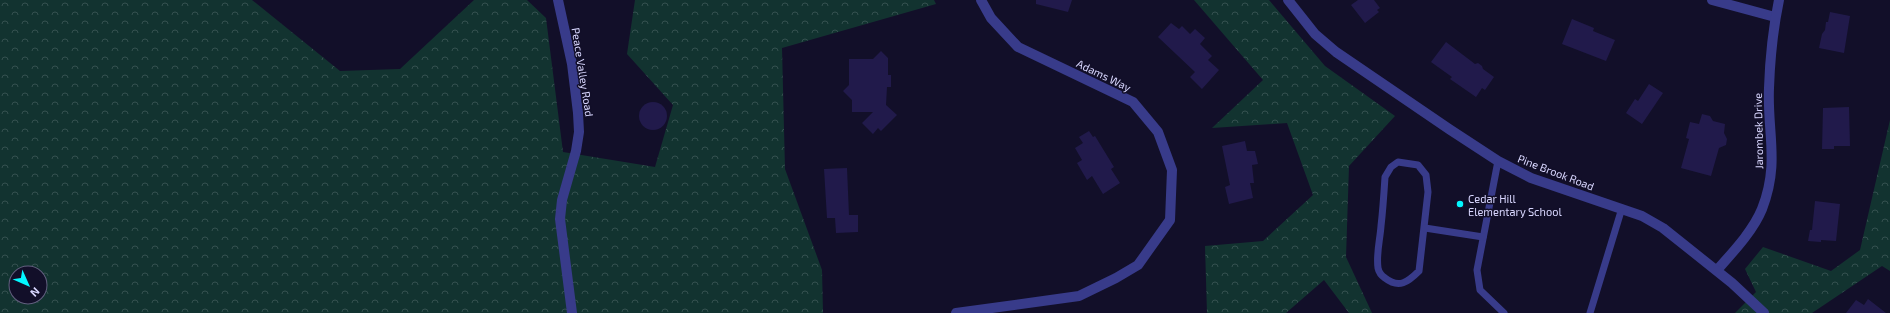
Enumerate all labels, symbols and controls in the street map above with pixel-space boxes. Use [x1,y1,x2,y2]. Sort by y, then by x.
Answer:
street label: Peace Valley Road [570,27,596,117]
street label: Adams Way [1075,56,1133,94]
street label: Jarombek Drive [1751,93,1765,169]
street label: Pine Brook Road [1516,151,1596,193]
place label: Cedar Hill Elementary School [1468,192,1562,218]
marker: Cedar Hill Elementary School [1455,199,1465,209]
north arrow [8,265,48,305]
text: N [28,285,43,300]

